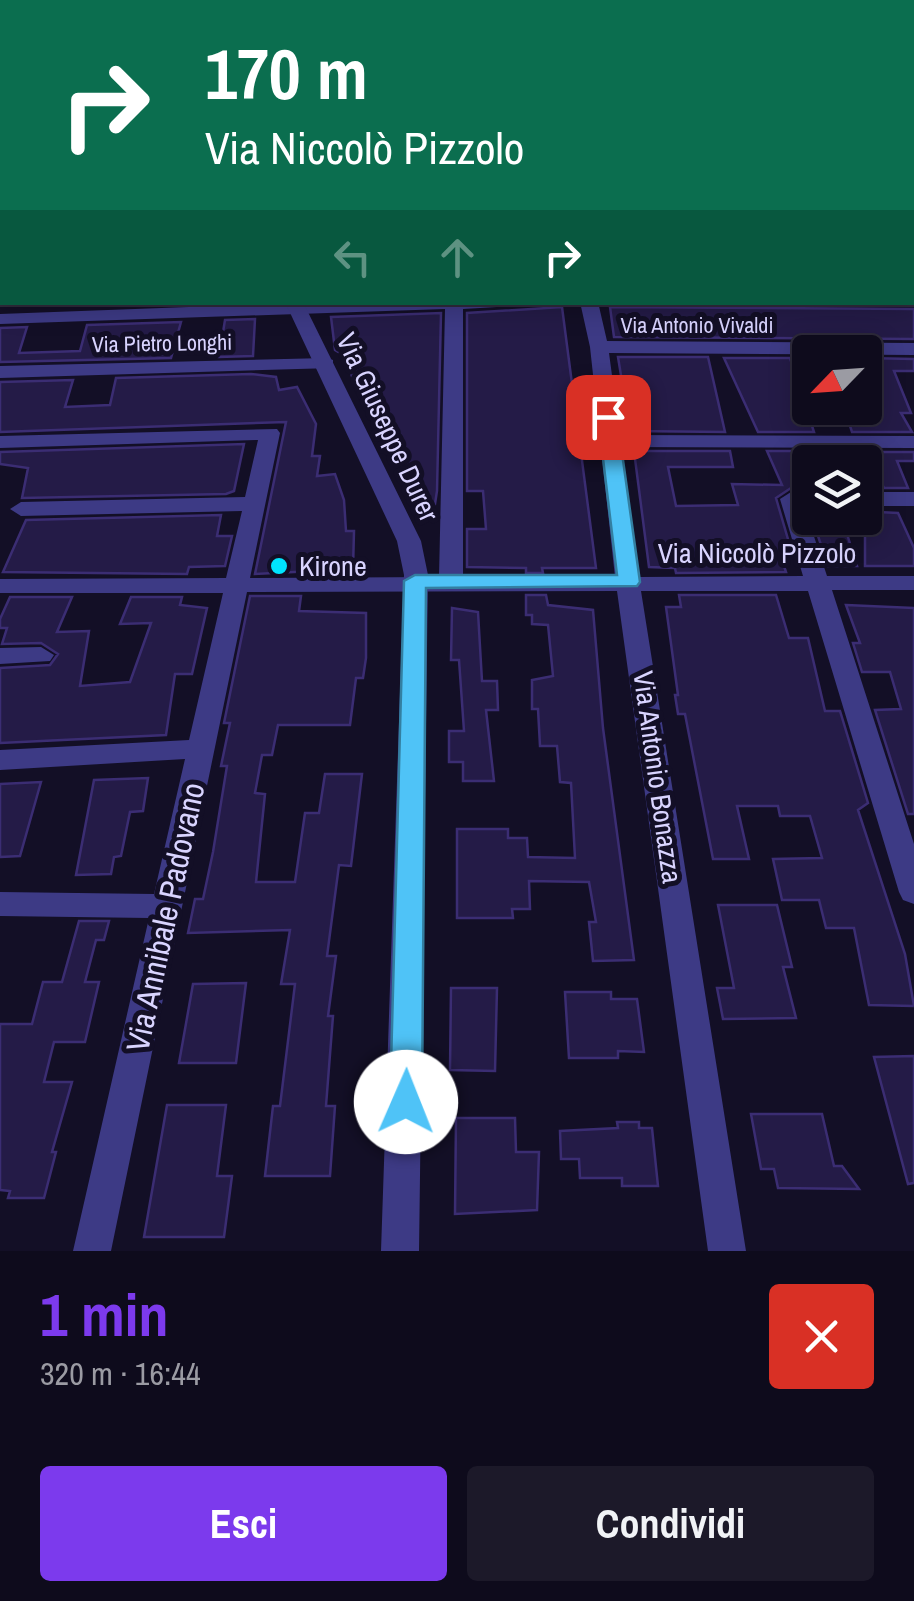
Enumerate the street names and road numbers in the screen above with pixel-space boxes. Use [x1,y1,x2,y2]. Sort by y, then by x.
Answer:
street label: Via Antonio Vivaldi [621,310,773,340]
street label: Via Pietro Longhi [92,327,232,359]
street label: Via Giuseppe Durer [328,327,448,528]
street label: Via Niccolò Pizzolo [658,534,856,572]
street label: Via Antonio Bonazza [624,668,692,886]
street label: Via Annibale Padovano [116,779,214,1055]

